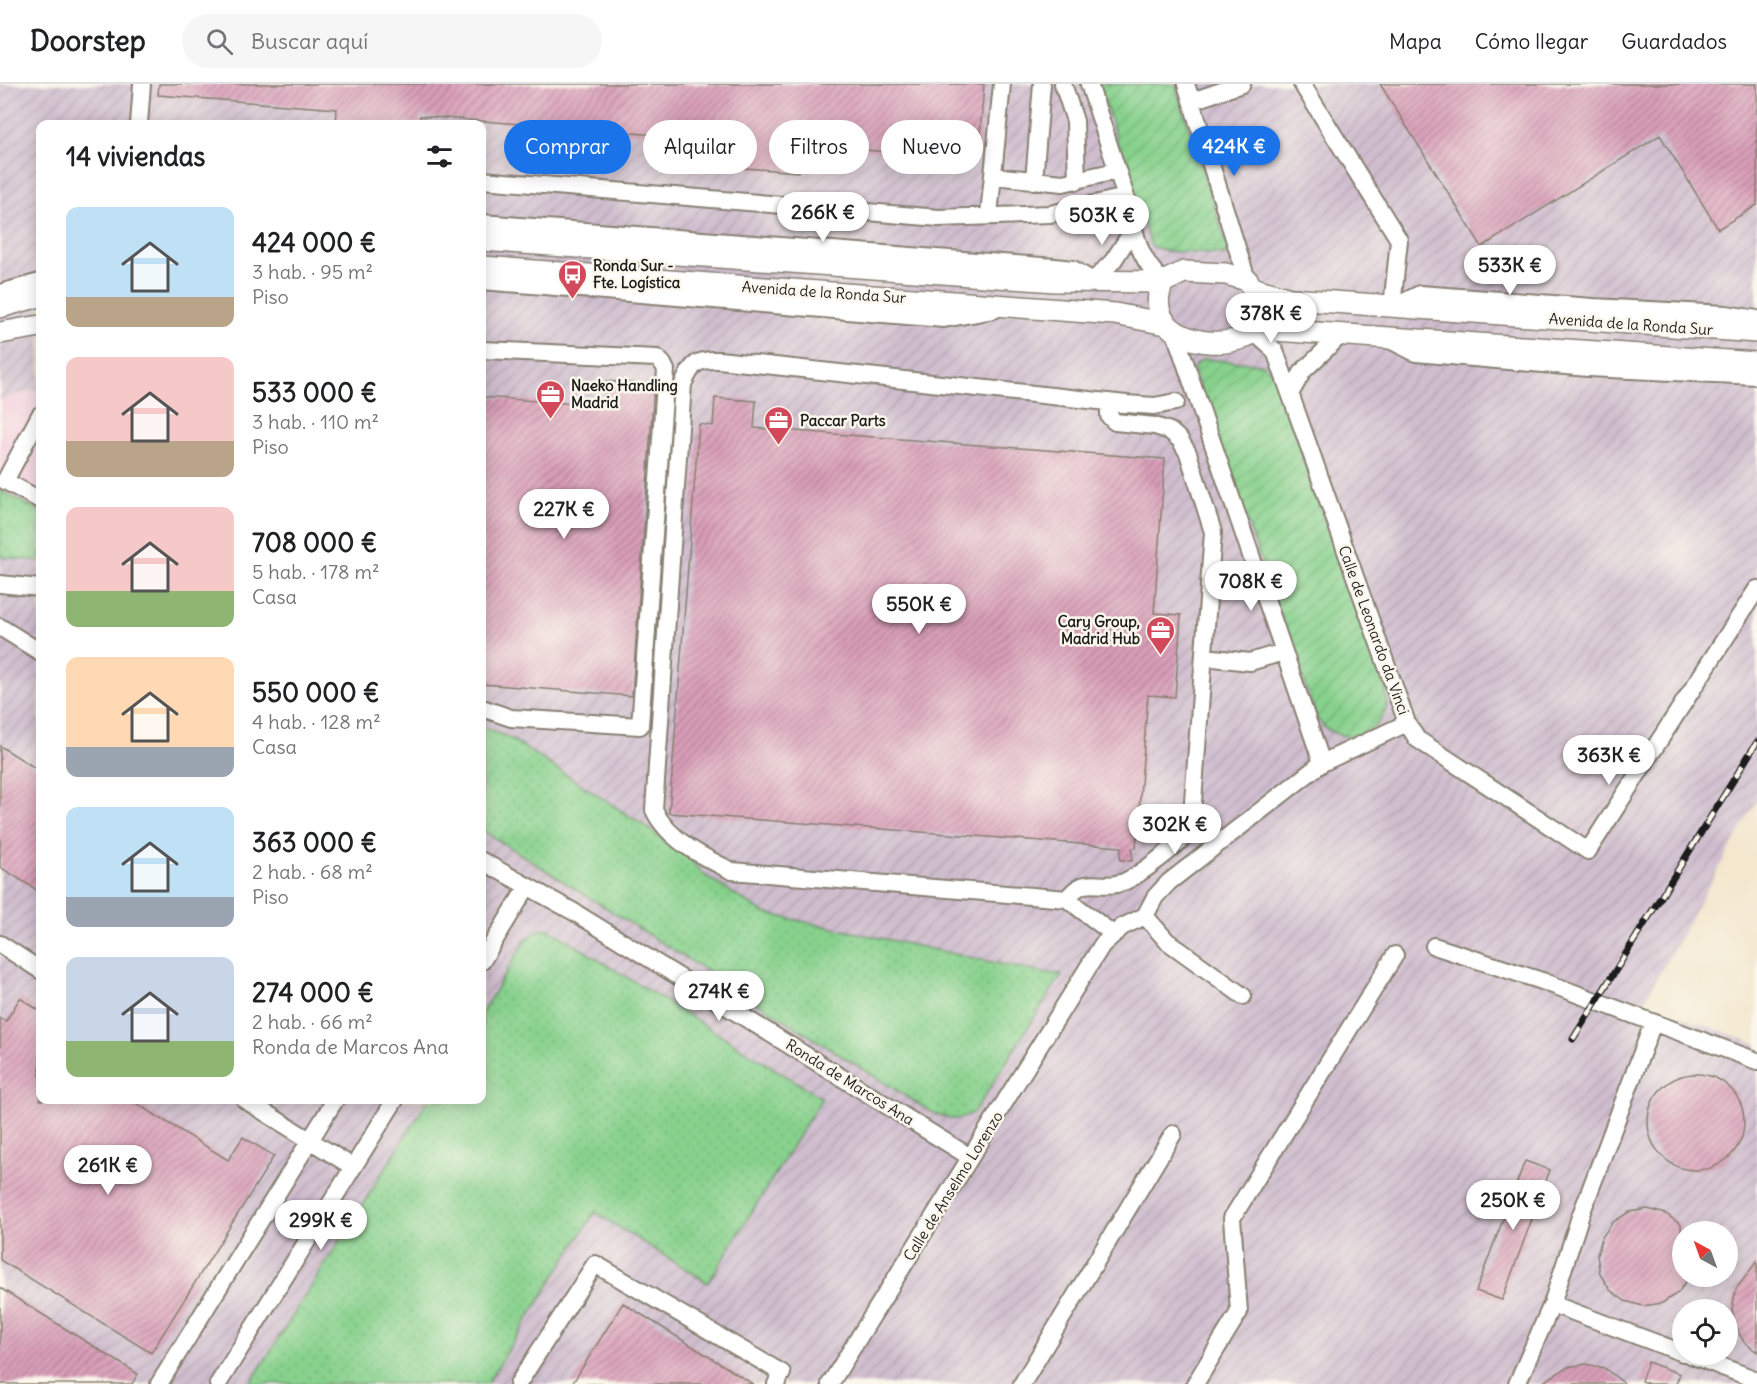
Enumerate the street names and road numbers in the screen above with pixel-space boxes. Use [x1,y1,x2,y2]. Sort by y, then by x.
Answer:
street label: Avenida de la Ronda Sur [741,277,907,307]
street label: Avenida de la Ronda Sur [1548,309,1714,339]
street label: Calle de Leonardo da Vinci [1335,543,1413,717]
street label: Ronda de Marcos Ana [782,1035,918,1129]
street label: Calle de Anselmo Lorenzo [899,1108,1007,1264]

